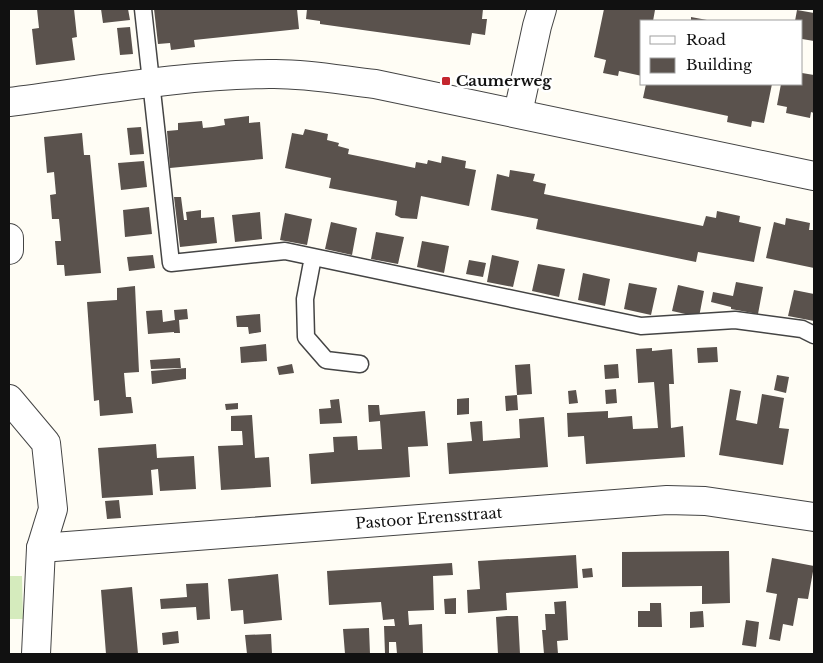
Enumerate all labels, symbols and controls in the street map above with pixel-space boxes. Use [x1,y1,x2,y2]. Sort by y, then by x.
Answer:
legend [640,20,803,85]
text: Road [686,30,726,49]
text: Building [686,55,753,74]
place label: Caumerweg [456,71,552,90]
marker: Caumerweg [440,75,452,87]
street label: Pastoor Erensstraat [355,503,503,533]

